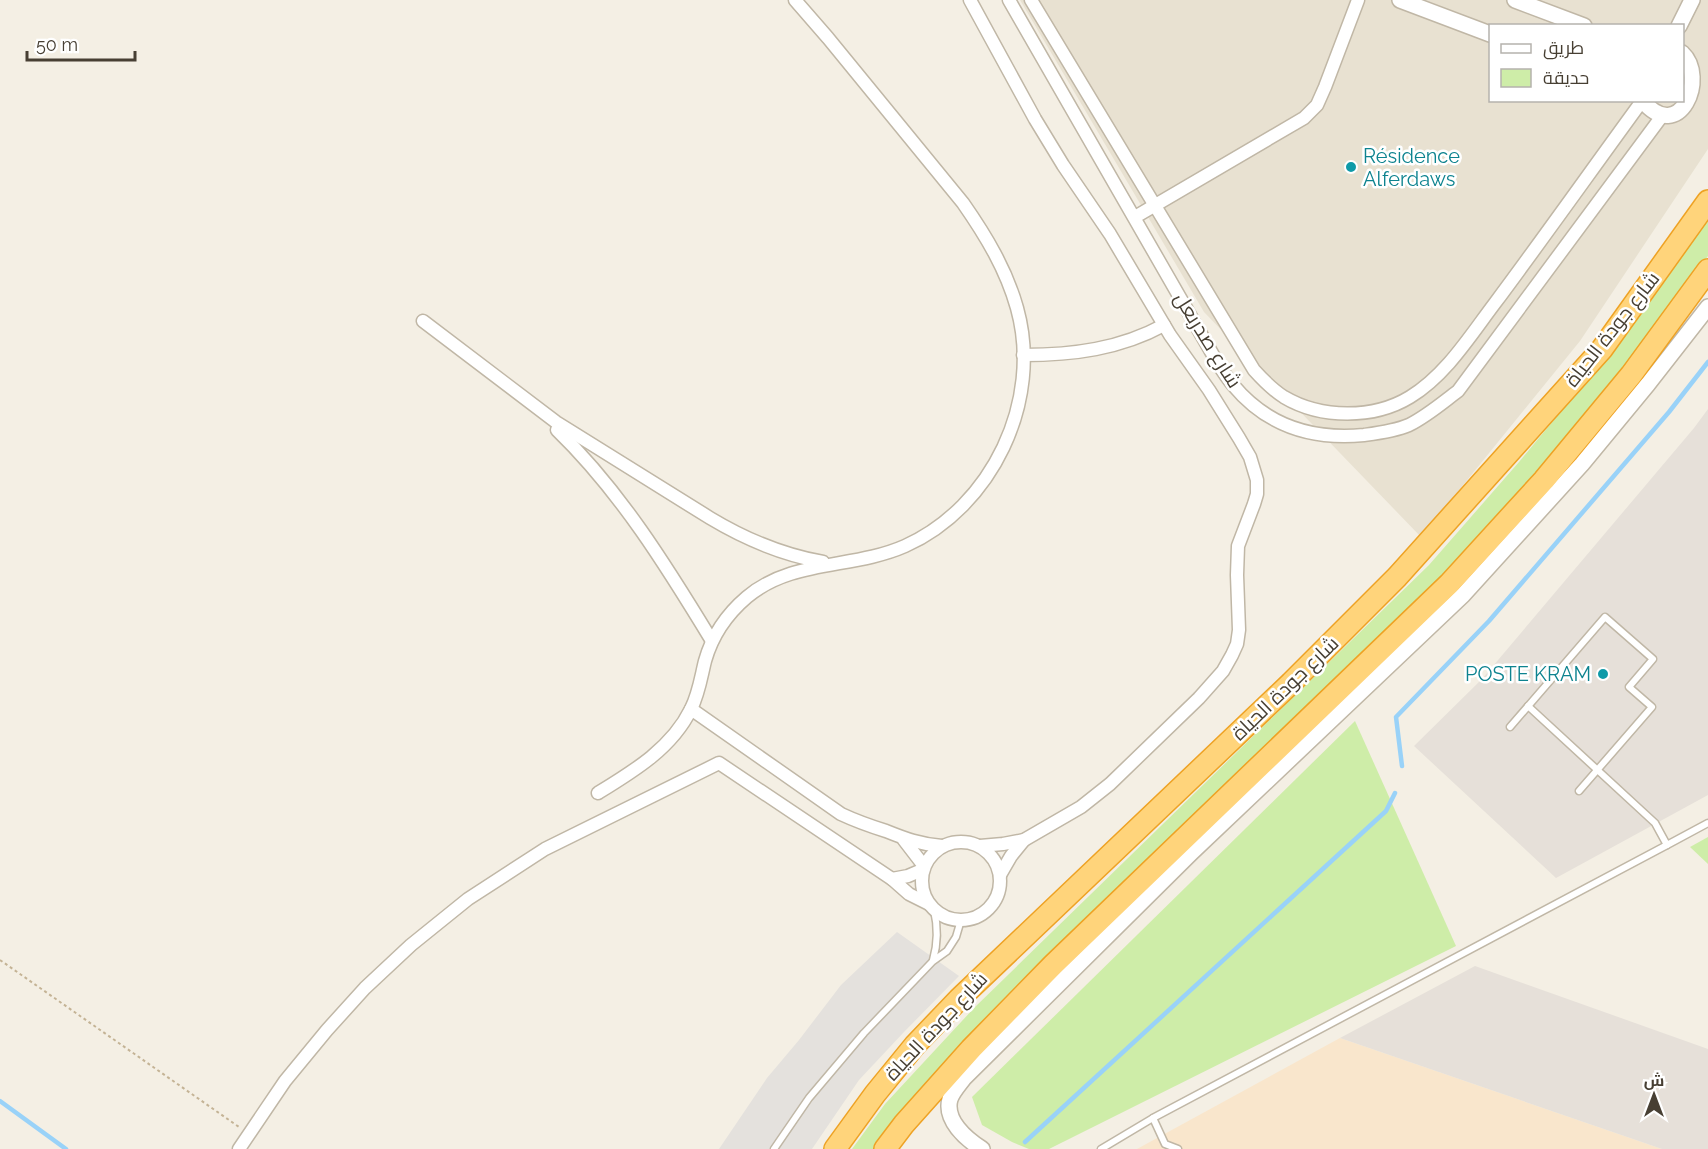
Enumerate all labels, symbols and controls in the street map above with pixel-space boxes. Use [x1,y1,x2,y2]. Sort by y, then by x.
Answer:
scale bar [27,24,135,62]
legend [1489,24,1684,102]
text: 50 m [36,34,78,55]
text: طريق [1543,37,1584,60]
text: حديقة [1543,67,1589,88]
place label: Résidence Alferdaws [1363,144,1460,191]
marker: Résidence Alferdaws [1344,160,1358,174]
street label: شارع جودة الحياة [1560,267,1666,393]
street label: شارع صدربعل [1167,288,1247,393]
street label: شارع جودة الحياة [1227,631,1345,746]
place label: POSTE KRAM [1465,662,1591,686]
marker: POSTE KRAM [1596,667,1610,681]
street label: شارع جودة الحياة [880,967,994,1087]
north arrow [1624,1065,1684,1125]
text: ش [1644,1071,1664,1090]

